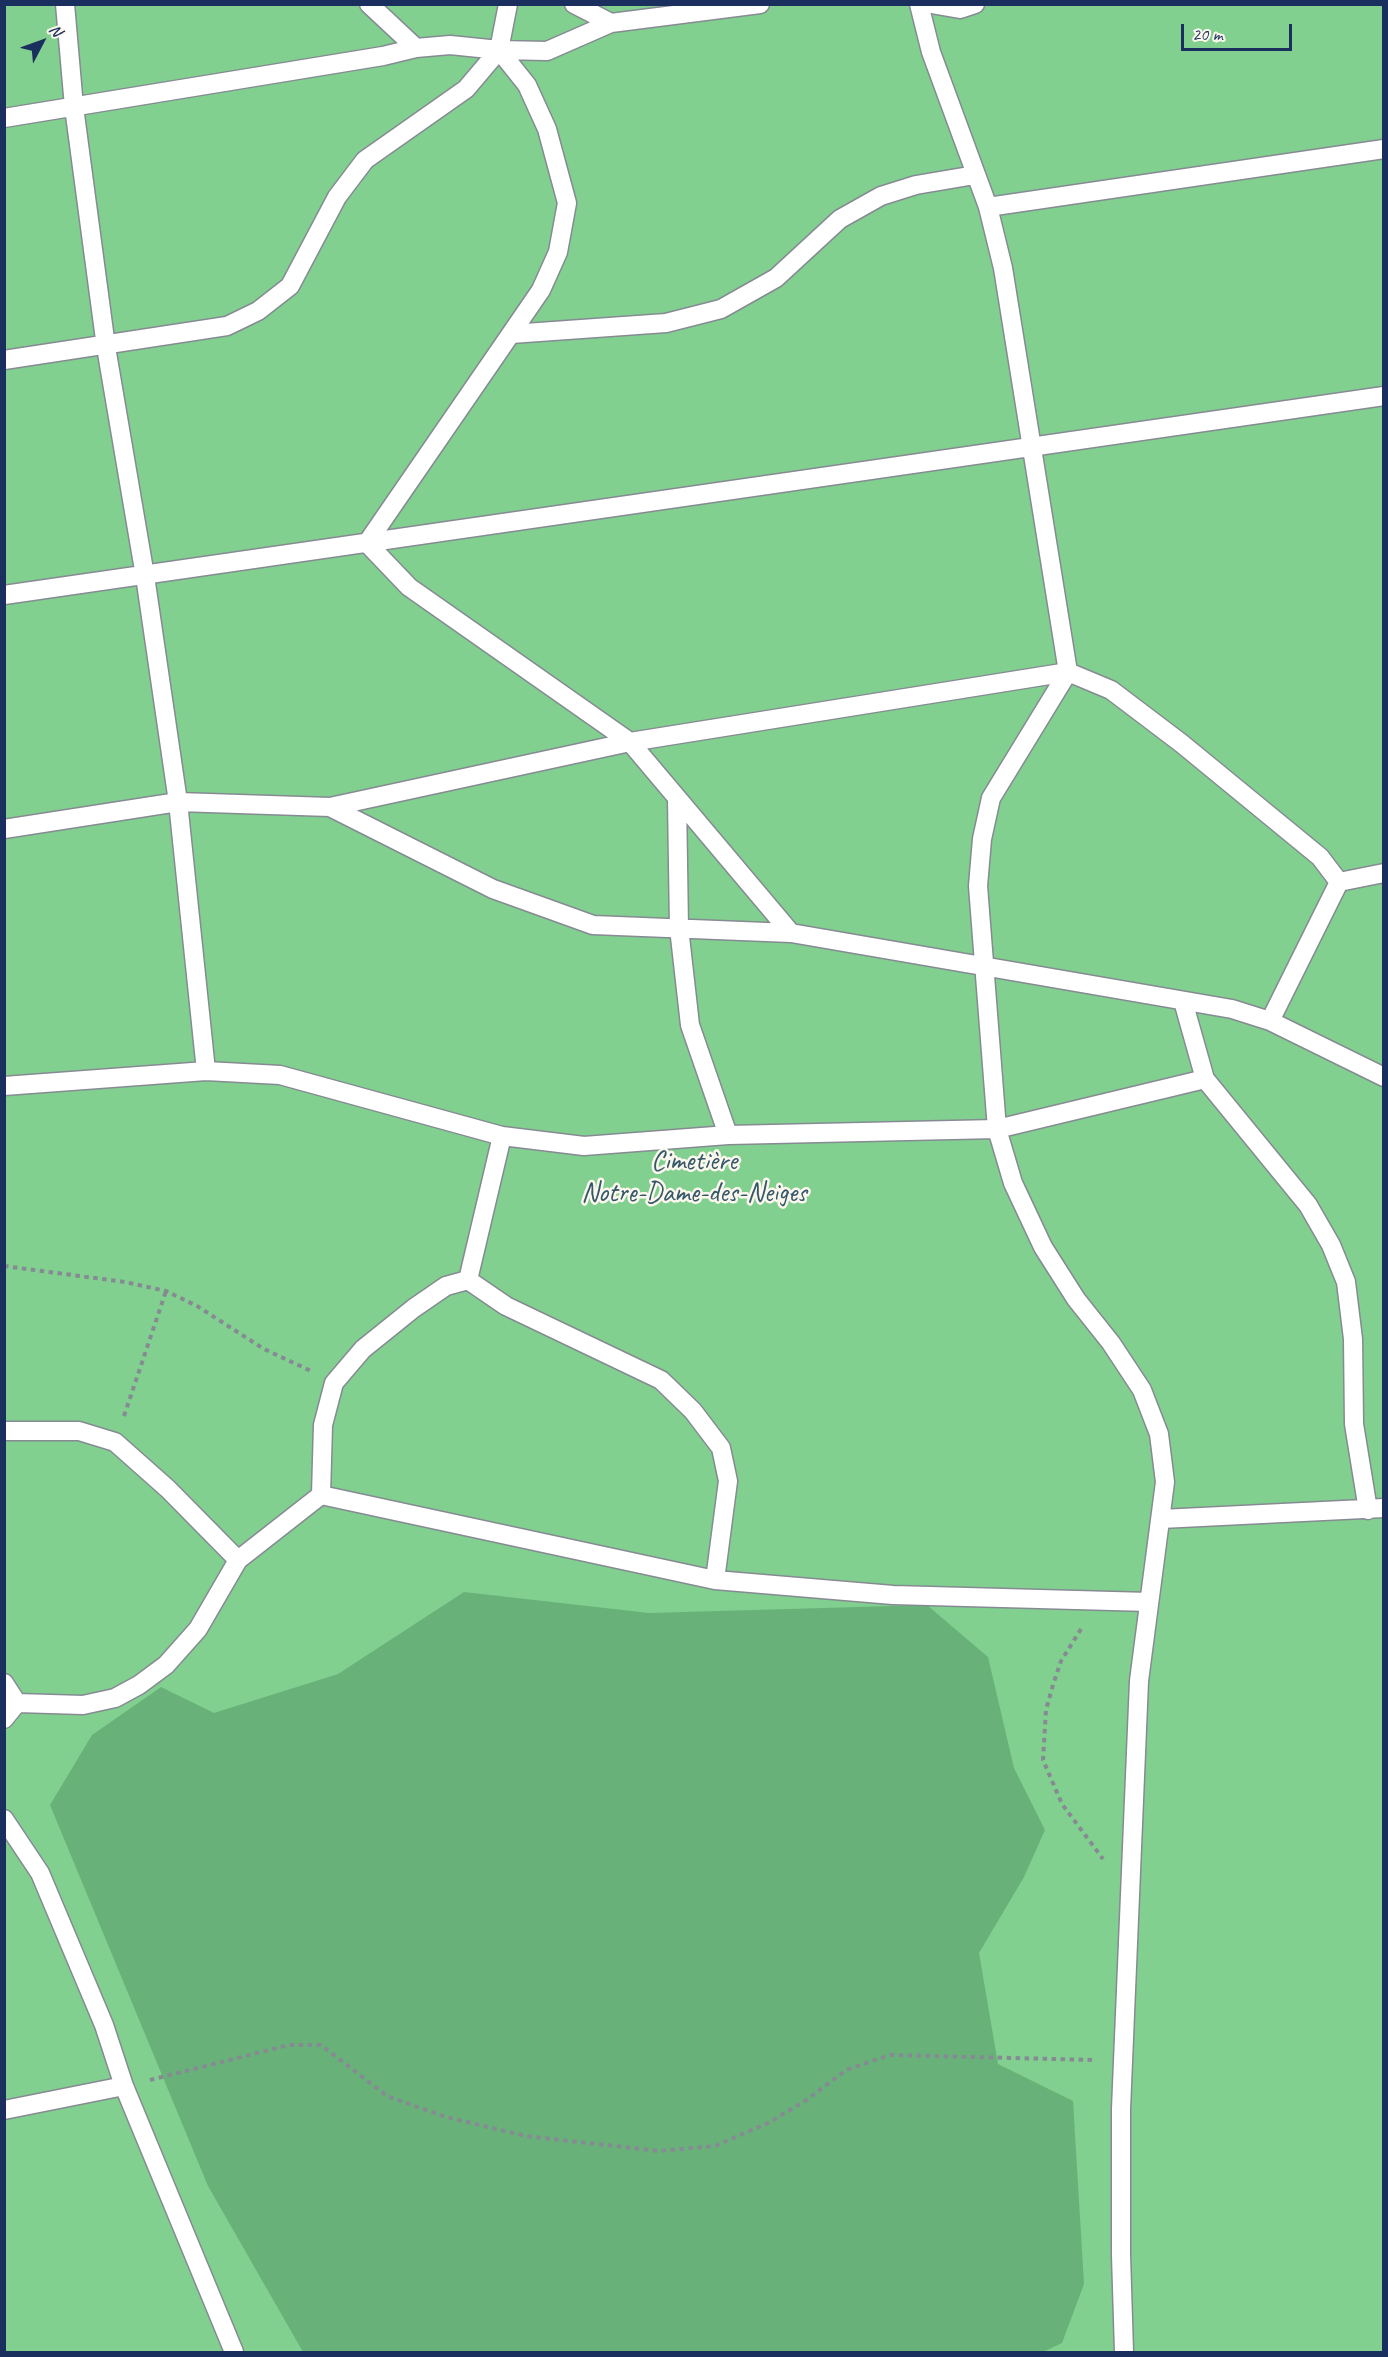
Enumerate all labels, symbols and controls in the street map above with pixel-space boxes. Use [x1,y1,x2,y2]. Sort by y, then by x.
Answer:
north arrow [12,12,72,72]
scale bar [1184,12,1295,50]
text: N [45,20,66,40]
text: 20 m [1192,23,1223,45]
park label: Cimetière Notre-Dame-des-Neiges [581,1145,807,1211]

